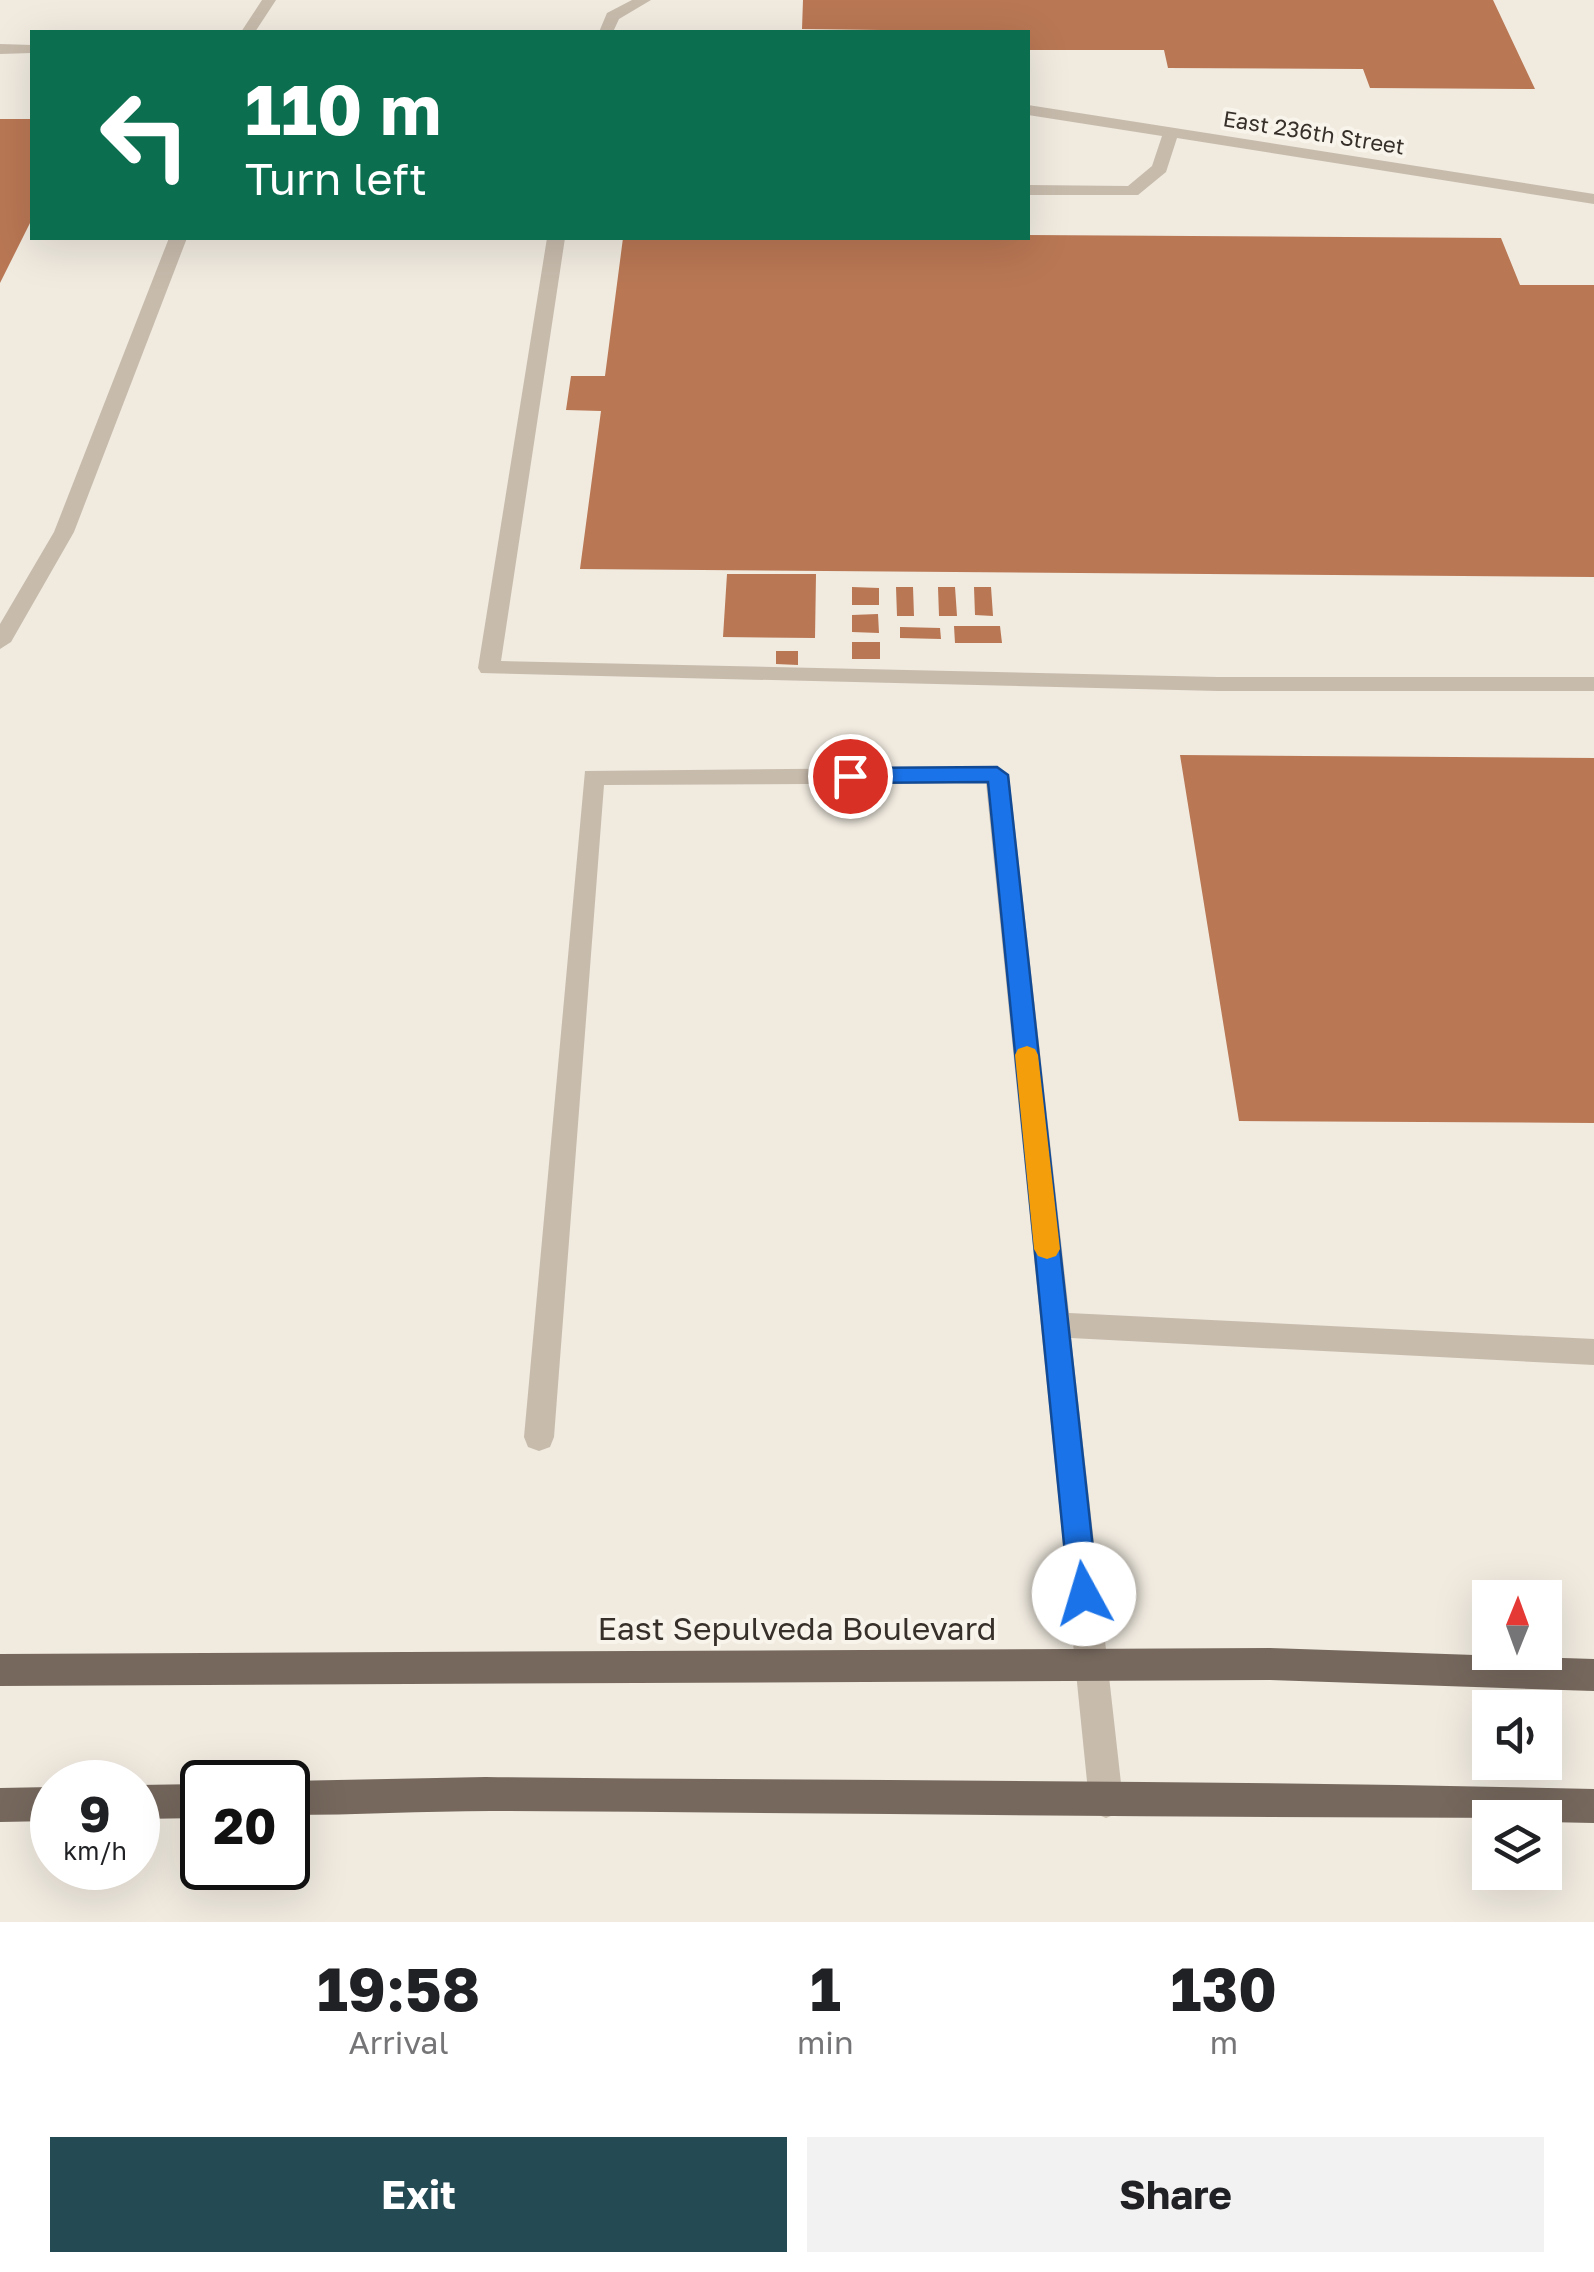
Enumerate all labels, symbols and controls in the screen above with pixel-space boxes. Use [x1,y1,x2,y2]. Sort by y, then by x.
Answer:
text: 110 m [245,66,441,150]
icon: left [80,70,210,200]
street label: East 236th Street [1221,104,1407,160]
text: Turn left [245,151,427,205]
pin [808,734,893,819]
icon: arrive [823,749,878,804]
position arrow [1032,1542,1136,1646]
north arrow [1472,1580,1562,1670]
map controls [1472,1580,1562,1890]
street label: East Sepulveda Boulevard [597,1609,997,1647]
button: sound [1472,1690,1562,1780]
speed limit sign: 20 [180,1760,310,1890]
text: 9 [79,1783,111,1843]
button: layers [1472,1800,1562,1890]
text: km/h [63,1835,127,1866]
text: 19:58 [317,1952,480,2024]
text: 1 [810,1952,841,2024]
text: 130 [1171,1952,1277,2024]
text: Arrival [348,2023,449,2061]
text: min [797,2023,854,2061]
text: m [1210,2023,1238,2061]
button: Exit [50,2137,787,2252]
button: Share [807,2137,1544,2252]

